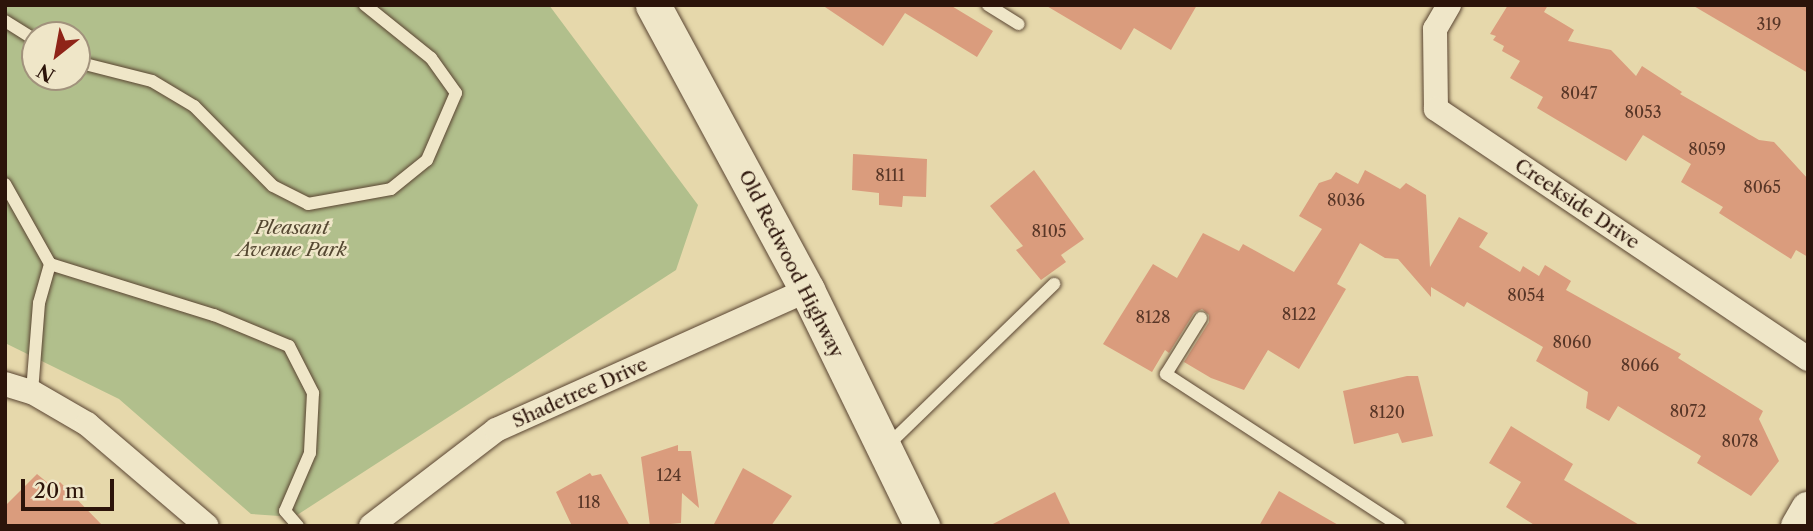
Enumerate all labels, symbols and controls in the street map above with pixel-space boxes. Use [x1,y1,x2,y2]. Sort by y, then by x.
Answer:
house number: 319 [1757,14,1781,34]
north arrow [21,21,91,91]
text: N [33,59,59,87]
house number: 8047 [1561,83,1597,103]
house number: 8053 [1624,102,1662,122]
house number: 8059 [1688,139,1726,159]
street label: Creekside Drive [1510,154,1644,254]
house number: 8111 [875,165,905,185]
street label: Old Redwood Highway [734,166,848,362]
house number: 8065 [1743,177,1781,197]
house number: 8036 [1327,190,1365,210]
park label: Pleasant Avenue Park [237,217,347,261]
house number: 8105 [1031,221,1067,241]
house number: 8054 [1507,285,1545,305]
house number: 8122 [1282,304,1316,324]
house number: 8128 [1136,307,1170,327]
house number: 8060 [1552,332,1592,352]
street label: Shadetree Drive [509,353,651,433]
house number: 8066 [1621,355,1659,375]
house number: 8072 [1670,401,1706,421]
house number: 8120 [1369,402,1405,422]
house number: 8078 [1722,431,1758,451]
scale bar [24,464,117,508]
house number: 124 [656,465,682,485]
text: 20 m [34,478,85,503]
house number: 118 [578,492,600,512]

